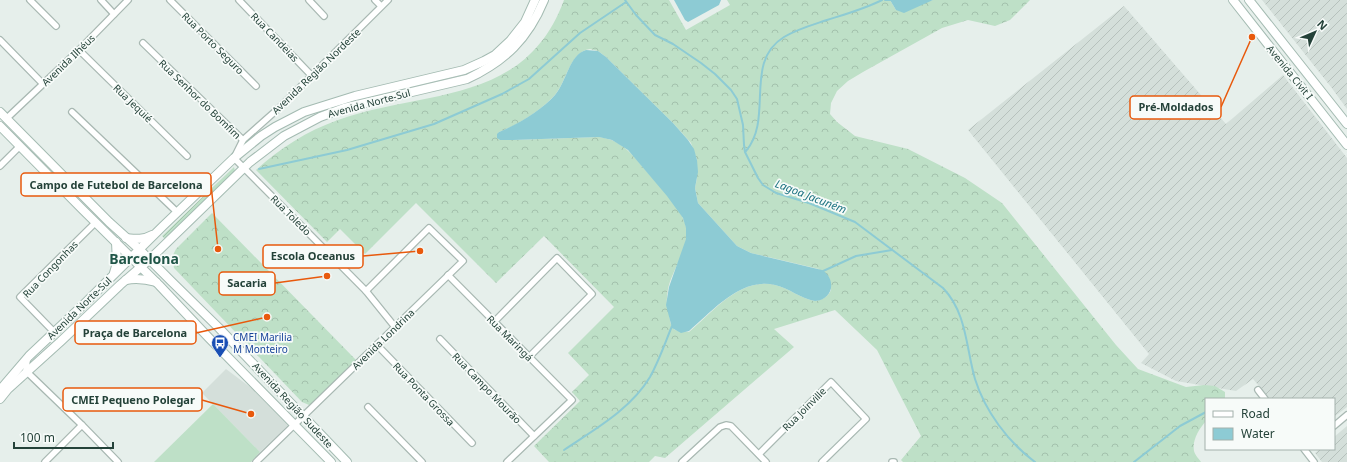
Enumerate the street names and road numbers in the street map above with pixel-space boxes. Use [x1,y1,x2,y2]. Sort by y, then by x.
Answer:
street label: Rua Porto Seguro [179,9,247,77]
street label: Rua Candeias [248,9,302,65]
street label: Avenida Região Nordeste [269,25,364,117]
street label: Avenida Ilhéus [38,31,98,89]
street label: Avenida Civit I [1264,42,1316,102]
street label: Rua Senhor do Bomfim [156,56,244,142]
street label: Rua Jequié [110,81,156,125]
street label: Avenida Norte-Sul [326,85,412,121]
street label: Rua Toledo [268,192,314,238]
street label: Rua Congonhas [19,237,81,301]
street label: Avenida Norte-Sul [44,274,114,342]
street label: Avenida Londrina [349,305,417,373]
street label: Rua Maringá [484,312,536,364]
street label: Rua Campo Mourão [449,349,525,427]
street label: Avenida Região Sudeste [249,359,337,451]
street label: Rua Ponta Grossa [390,359,458,429]
street label: Rua Joinville [779,384,829,434]

